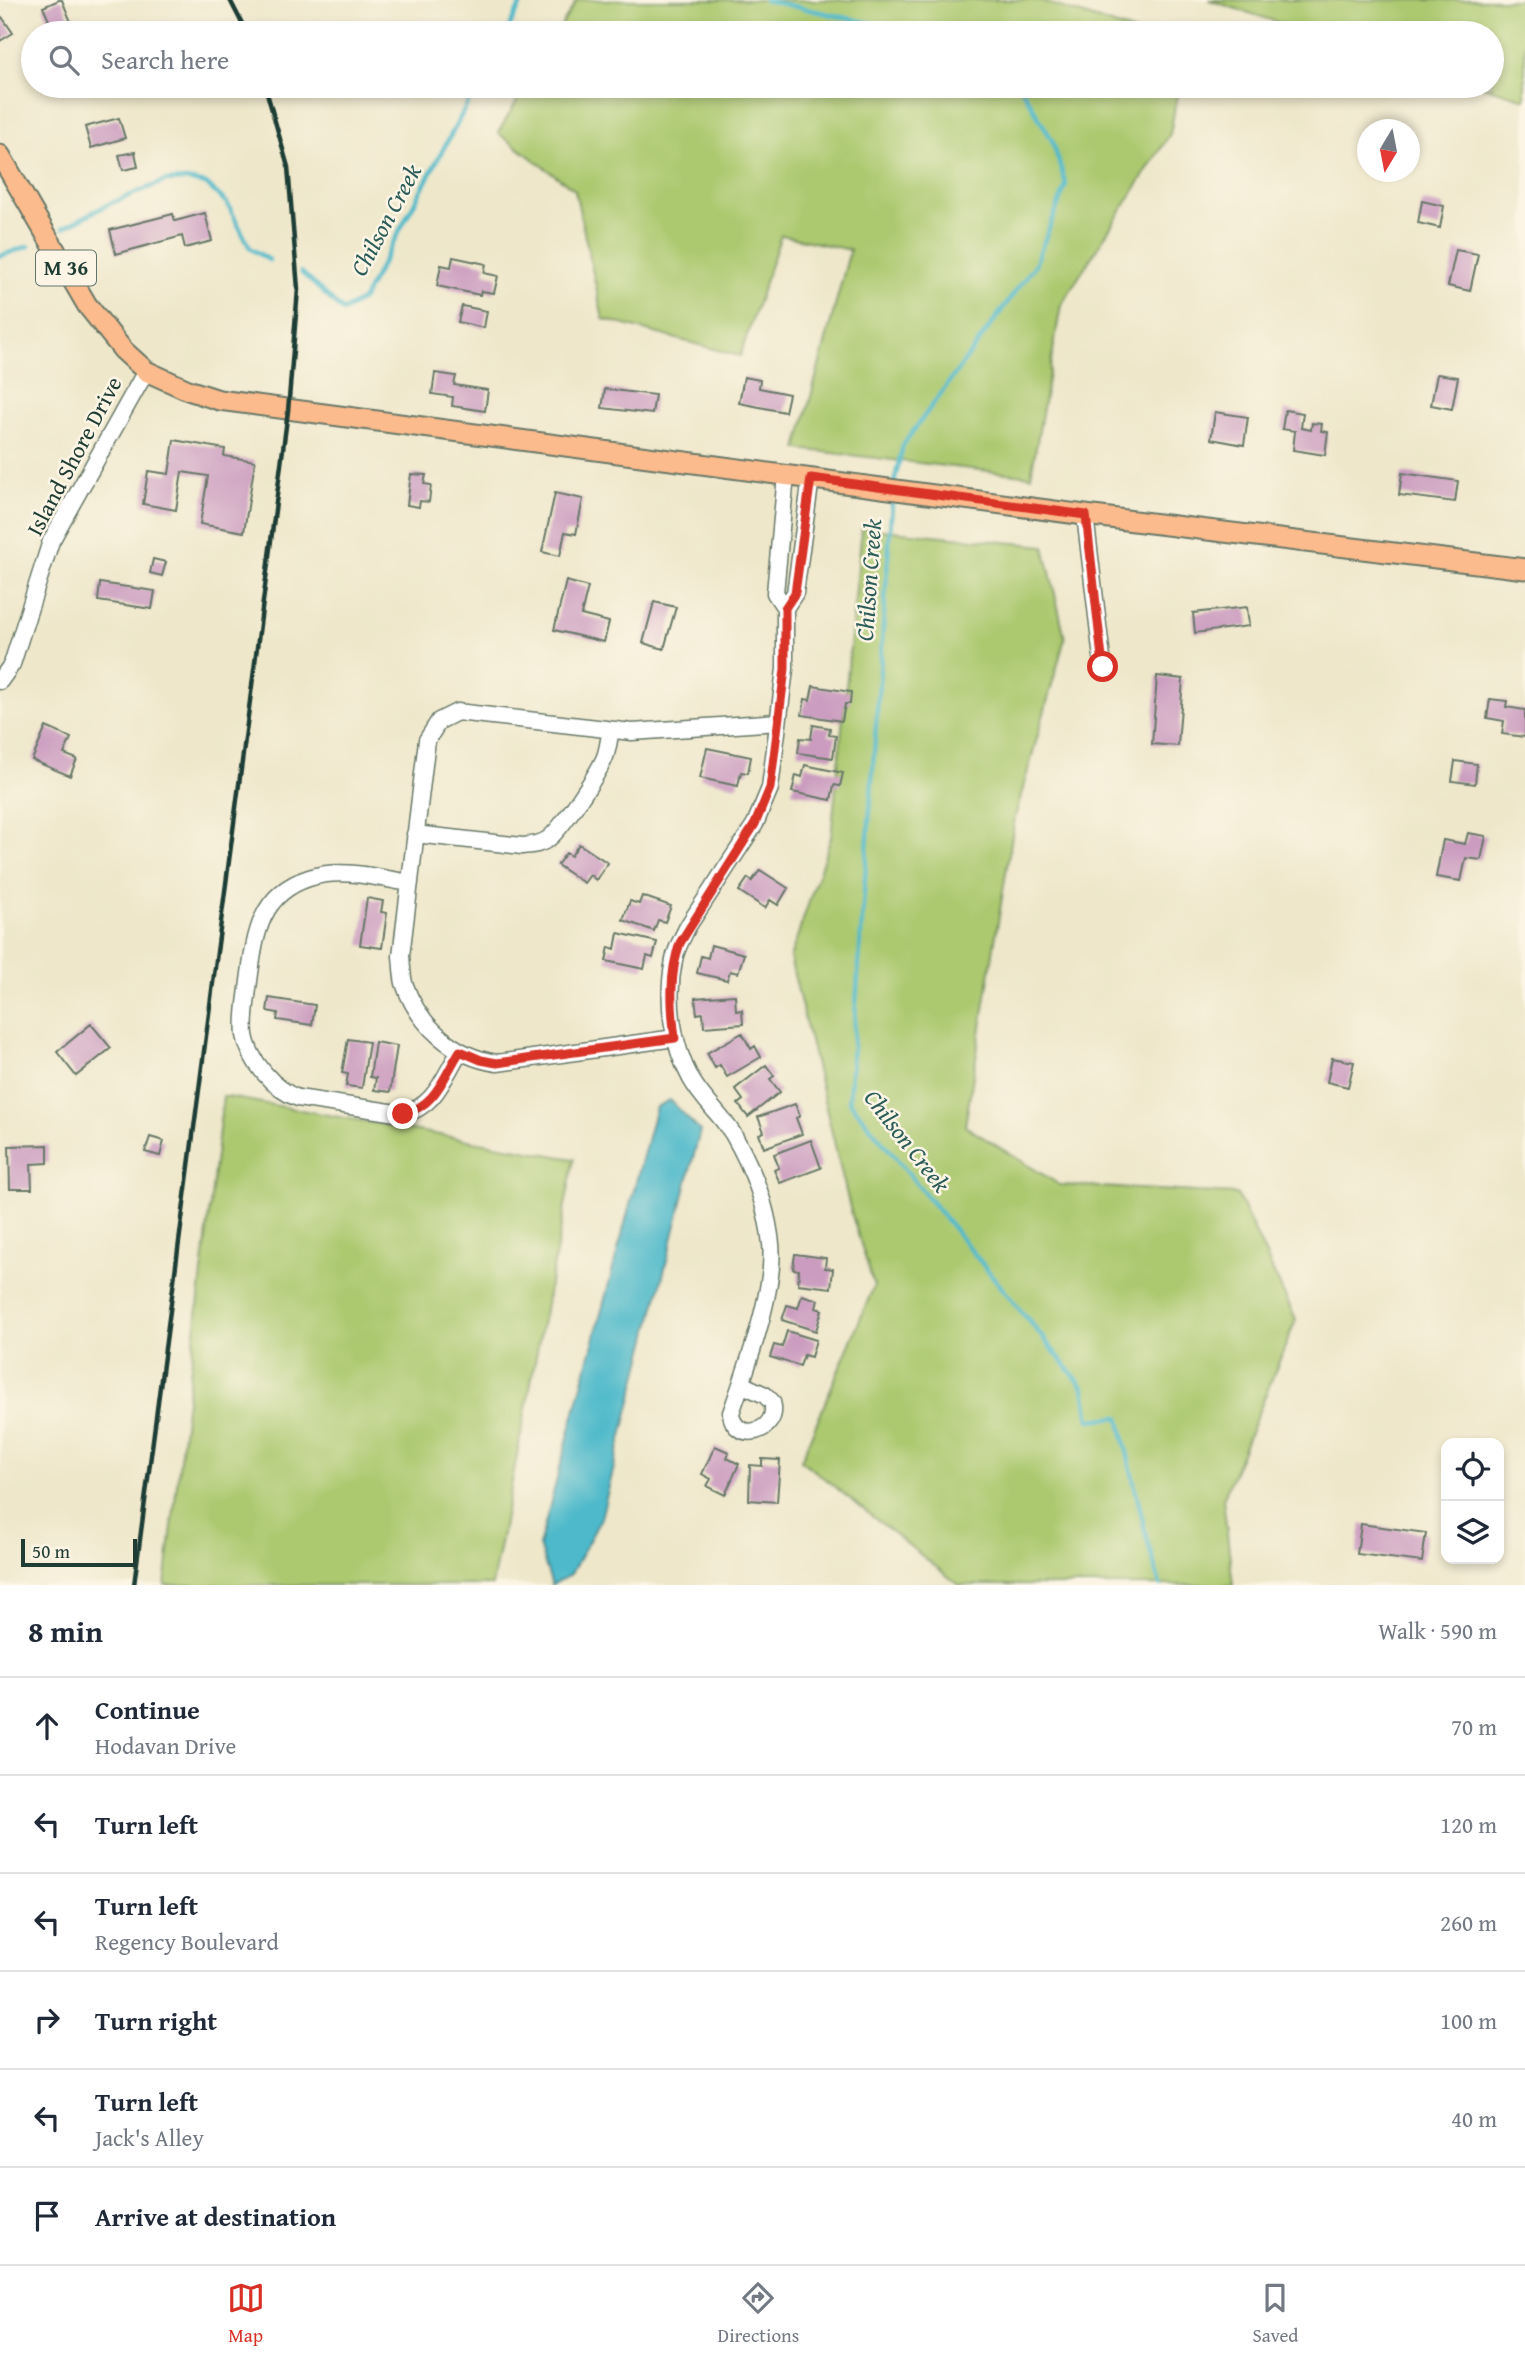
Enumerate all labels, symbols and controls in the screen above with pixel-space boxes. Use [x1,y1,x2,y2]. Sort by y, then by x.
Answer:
search box [21,21,1504,98]
text: Search here [101,40,229,79]
icon: search [45,41,83,79]
north arrow [1357,119,1420,182]
water label: Chilson Creek [341,158,430,282]
road number: M 36 [36,250,96,286]
street label: Island Shore Drive [18,370,130,541]
water label: Chilson Creek [847,518,890,642]
route start [1087,651,1118,682]
water label: Chilson Creek [856,1082,959,1200]
route end [387,1098,418,1129]
map controls [1441,1438,1504,1564]
button: locate [1441,1438,1504,1501]
button: layers [1441,1501,1504,1564]
scale bar [21,1536,136,1568]
text: 50 m [32,1537,70,1565]
text: 8 min [28,1609,103,1653]
text: Walk · 590 m [1378,1614,1497,1647]
text: Continue [95,1690,200,1729]
icon: ahead [28,1707,66,1745]
text: 70 m [1451,1710,1497,1743]
text: Hodavan Drive [95,1729,236,1762]
icon: left [28,1805,66,1843]
text: Turn left [95,1805,198,1844]
text: 120 m [1440,1808,1497,1841]
text: Turn left [95,1886,198,1925]
icon: left [28,1903,66,1941]
text: 260 m [1440,1906,1497,1939]
text: Regency Boulevard [95,1925,279,1958]
icon: right [28,2001,66,2039]
text: Turn right [95,2001,217,2040]
text: 100 m [1440,2004,1497,2037]
text: Turn left [95,2082,198,2121]
icon: left [28,2099,66,2137]
text: 40 m [1451,2102,1497,2135]
text: Jack's Alley [95,2121,204,2154]
icon: arrive [28,2197,66,2235]
text: Arrive at destination [95,2197,336,2236]
tab: Map [227,2279,265,2349]
tab: Directions [718,2279,799,2349]
tab: Saved [1252,2279,1298,2349]

